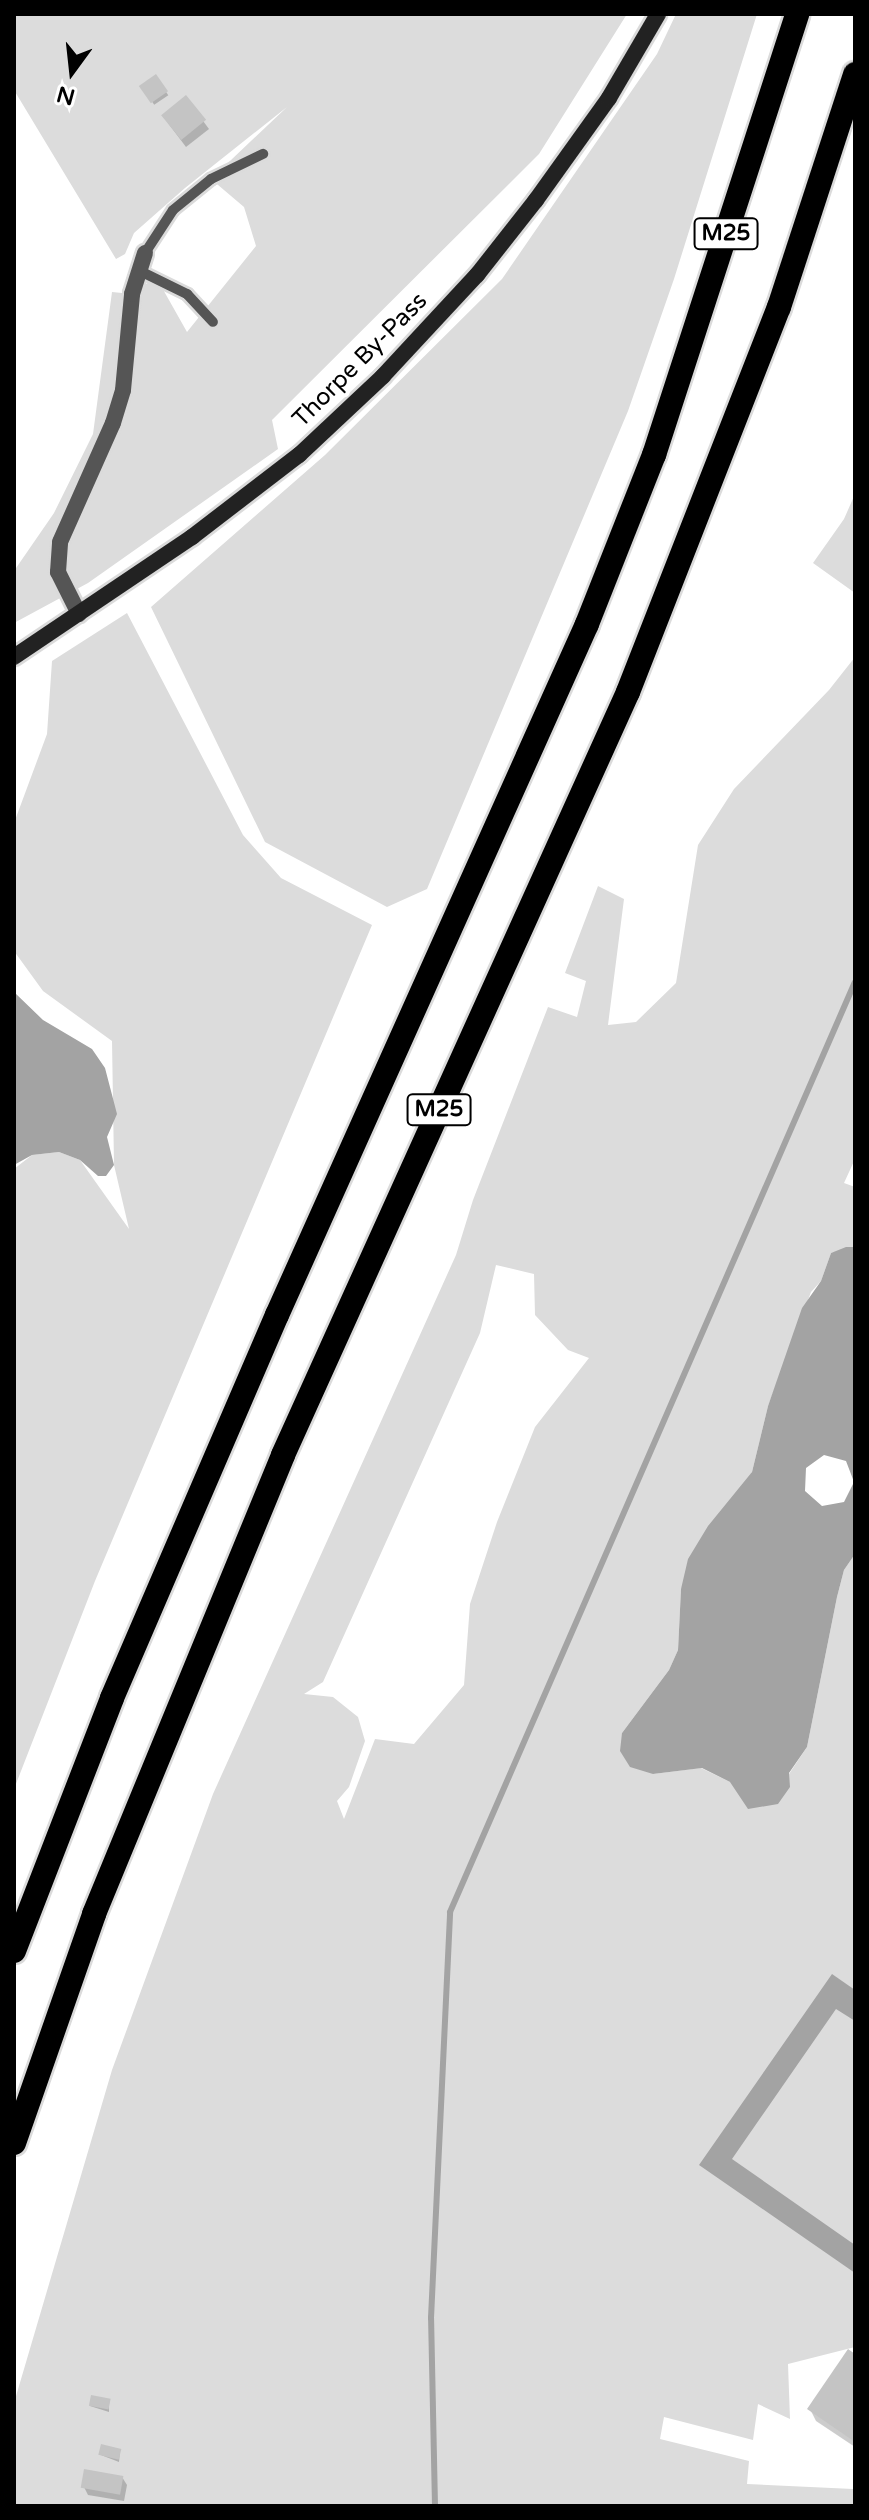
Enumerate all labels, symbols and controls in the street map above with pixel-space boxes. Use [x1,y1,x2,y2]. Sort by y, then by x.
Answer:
north arrow [32,32,112,112]
text: N [54,80,78,110]
road number: M25 [692,216,760,252]
street label: Thorpe By-Pass [287,287,433,433]
road number: M25 [405,1092,473,1128]

